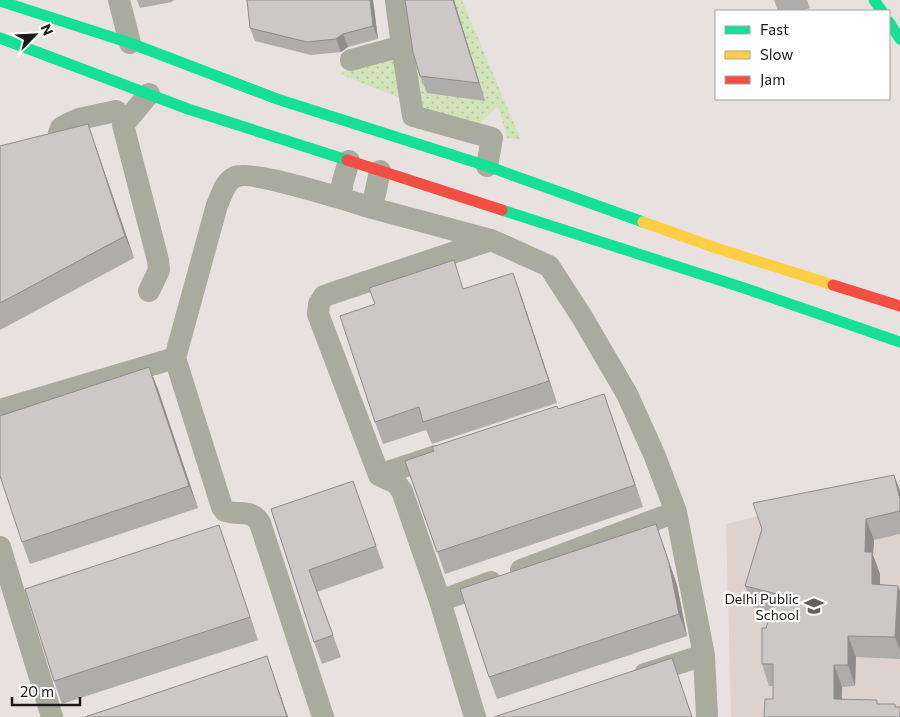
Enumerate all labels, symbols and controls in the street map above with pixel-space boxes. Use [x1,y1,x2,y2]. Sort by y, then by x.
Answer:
north arrow [10,10,60,60]
legend [715,10,890,100]
text: Fast [760,20,789,38]
text: N [37,21,57,38]
text: Slow [760,45,793,63]
text: Jam [760,70,785,88]
place label: Delhi Public School [724,590,799,623]
school or university icon: Delhi Public School [803,595,825,617]
scale bar [12,674,80,706]
text: 20 m [20,682,54,700]

